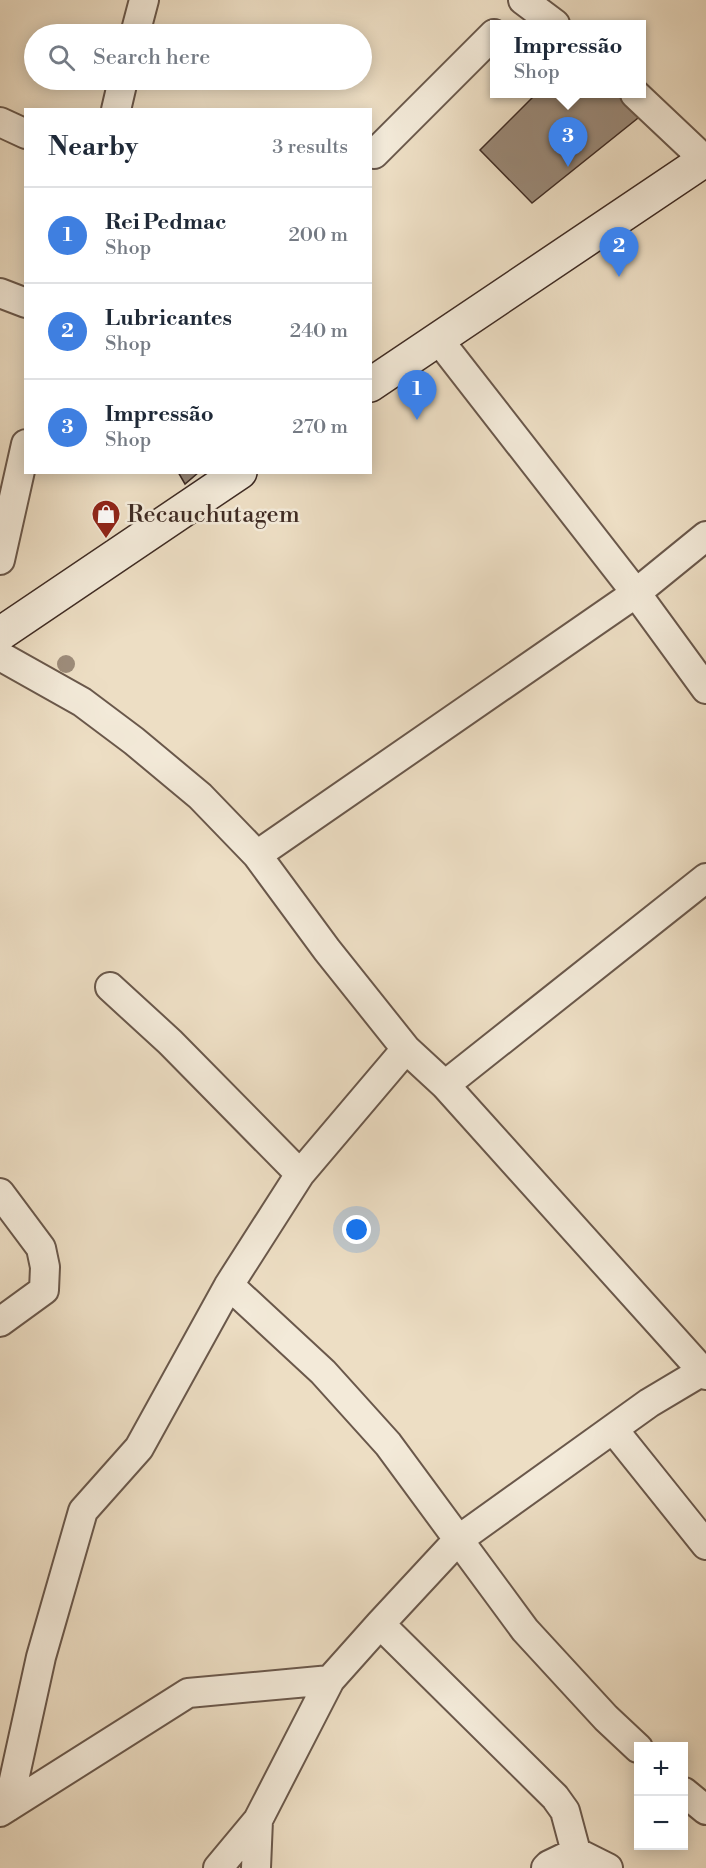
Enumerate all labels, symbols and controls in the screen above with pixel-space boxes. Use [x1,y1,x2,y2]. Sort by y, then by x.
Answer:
popup [490,20,646,98]
search box [24,24,372,90]
text: Impressão [514,33,622,60]
icon: search [45,41,78,74]
text: Search here [93,44,210,71]
text: Shop [514,60,560,85]
pin: 3 [548,118,588,167]
text: Nearby [48,131,138,163]
text: 3 results [272,135,348,160]
text: Rei Pedmac [105,209,226,236]
text: 1 [63,223,72,248]
text: 200 m [288,223,348,248]
pin: 2 [600,228,638,277]
text: Shop [105,236,151,261]
text: Lubricantes [105,305,232,332]
text: 2 [61,319,74,344]
text: 240 m [290,319,348,344]
text: Shop [105,332,151,357]
pin: 1 [398,370,436,420]
text: Impressão [105,401,214,428]
text: 3 [61,415,74,440]
text: 270 m [292,415,348,440]
text: Shop [105,428,151,453]
shop icon: Recauchutagem [90,498,122,540]
place label: Recauchutagem [127,500,300,530]
your location [342,1215,371,1244]
map controls [634,1742,688,1850]
button: + [634,1742,688,1796]
button: − [634,1796,688,1850]

